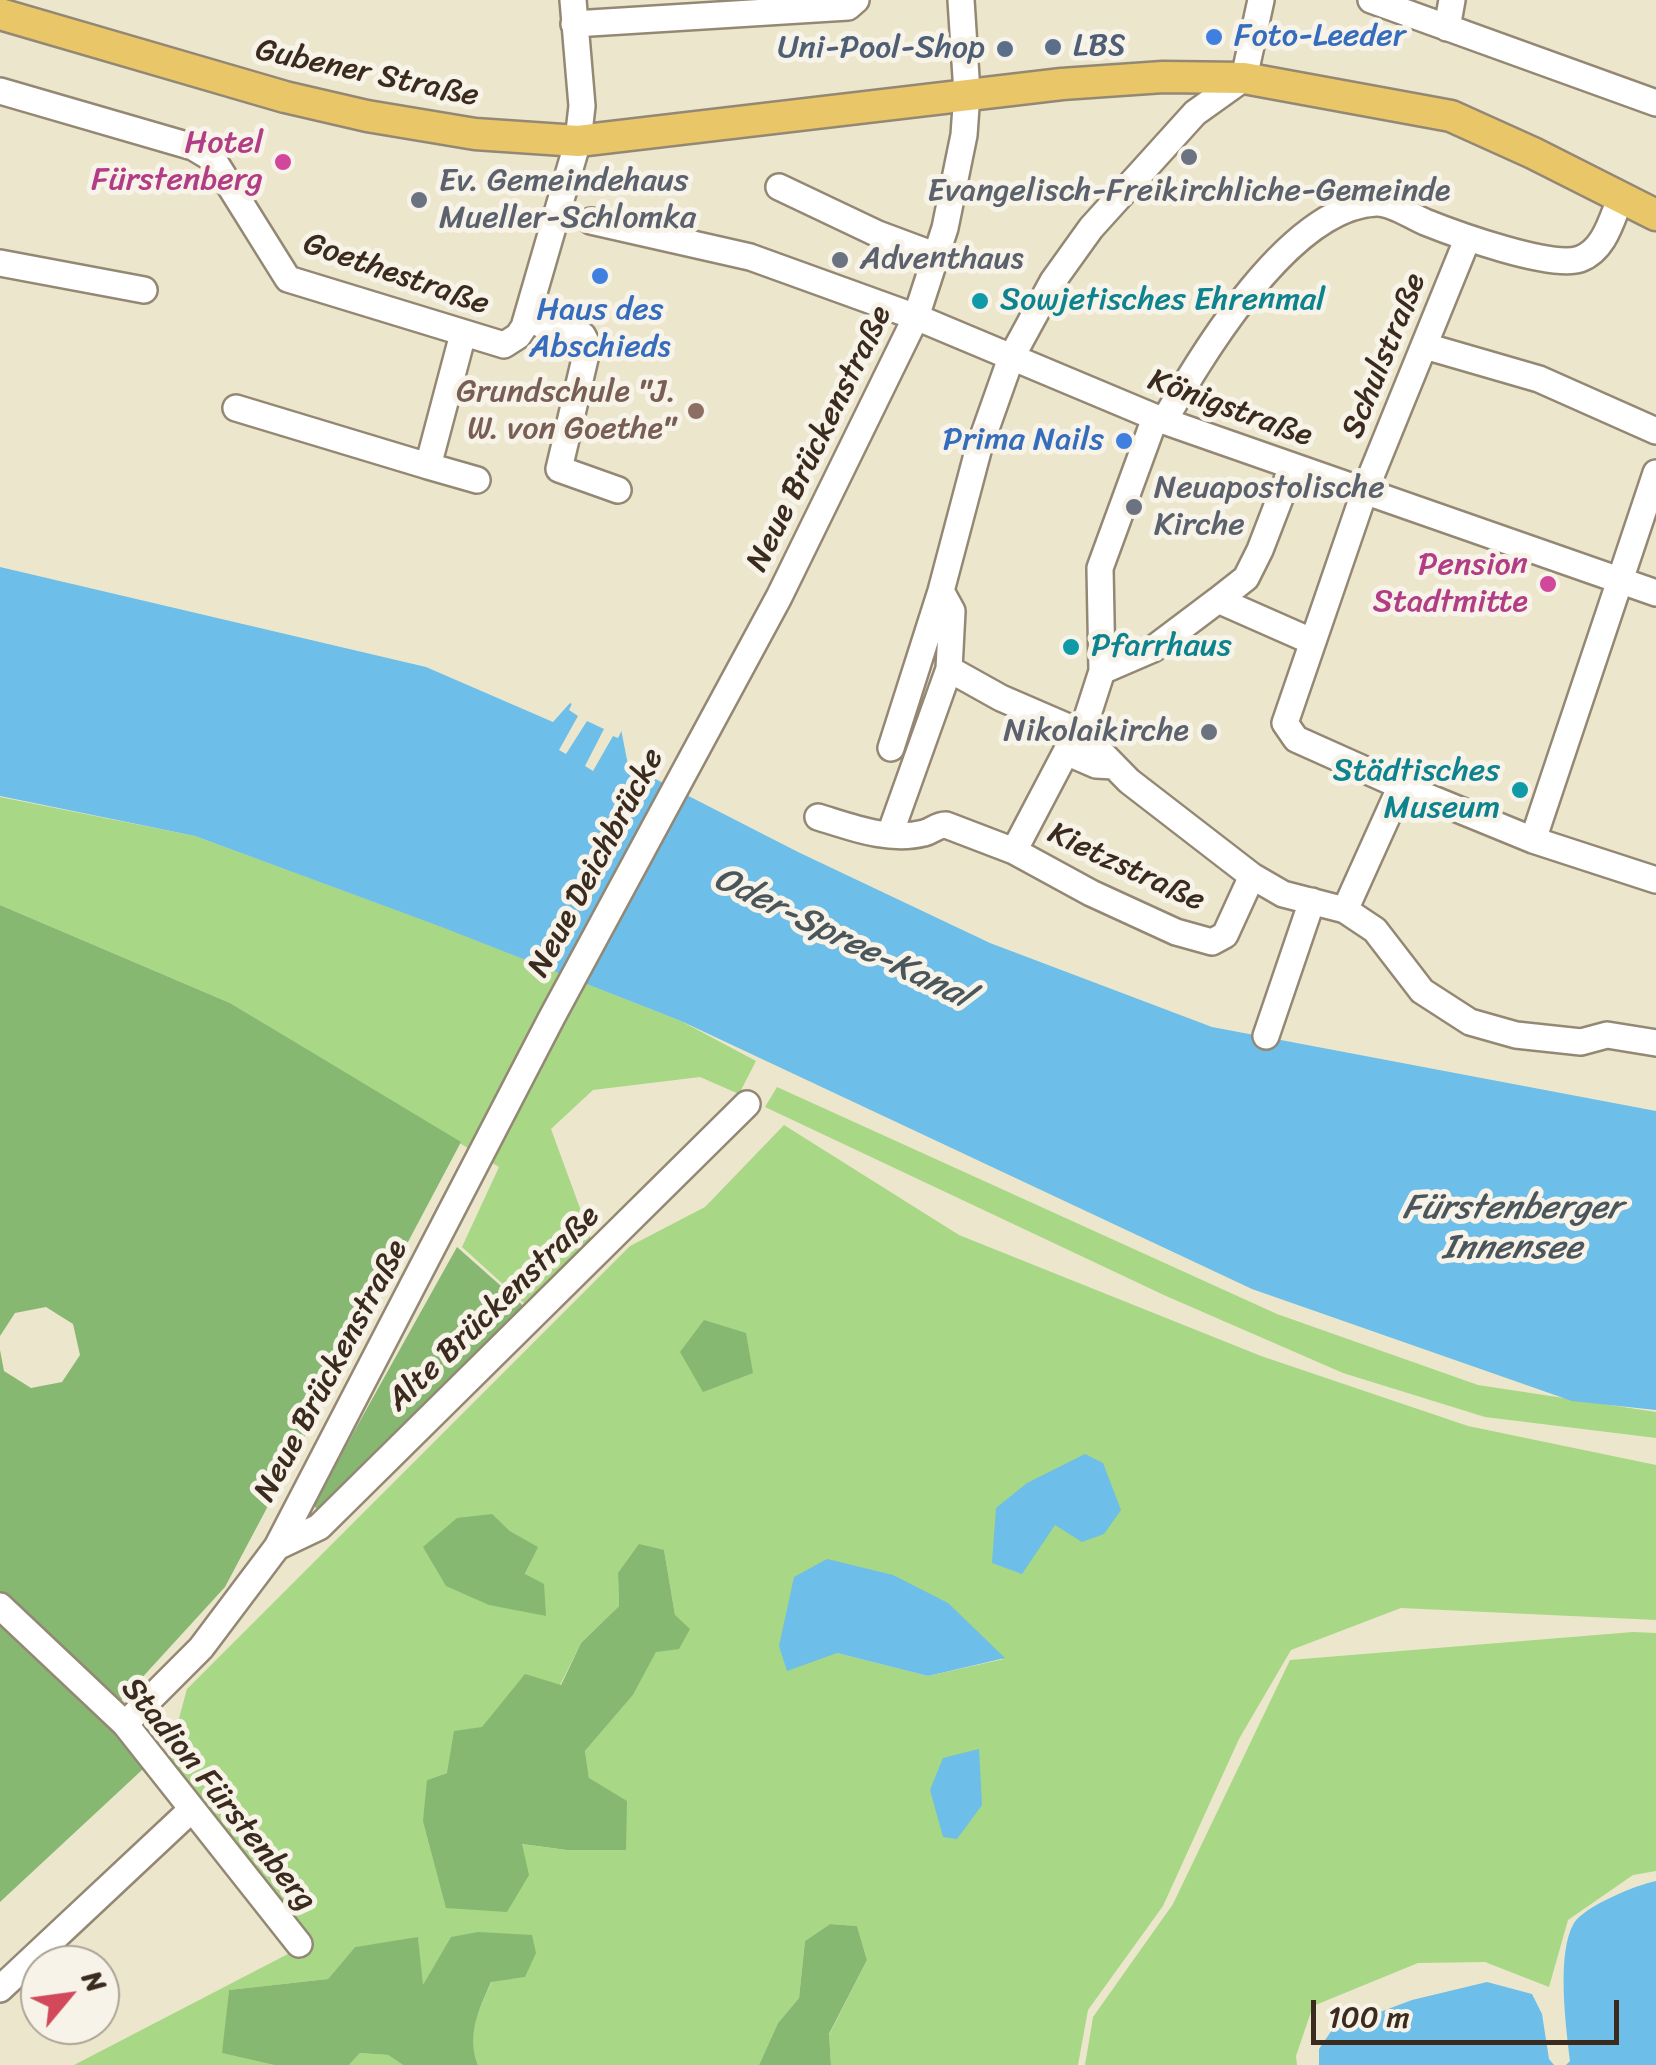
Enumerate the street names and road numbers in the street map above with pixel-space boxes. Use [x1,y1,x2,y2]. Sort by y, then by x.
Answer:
street label: Gubener Straße [252,32,482,116]
street label: Goethestraße [298,225,494,325]
street label: Schulstraße [1335,268,1435,444]
street label: Neue Brückenstraße [739,300,901,578]
street label: Königstraße [1143,362,1317,456]
street label: Neue Deichbrücke [521,742,673,984]
street label: Kietzstraße [1041,815,1211,921]
street label: Alte Brückenstraße [380,1198,608,1420]
street label: Neue Brückenstraße [247,1234,417,1508]
street label: Stadion Fürstenberg [112,1671,324,1919]

